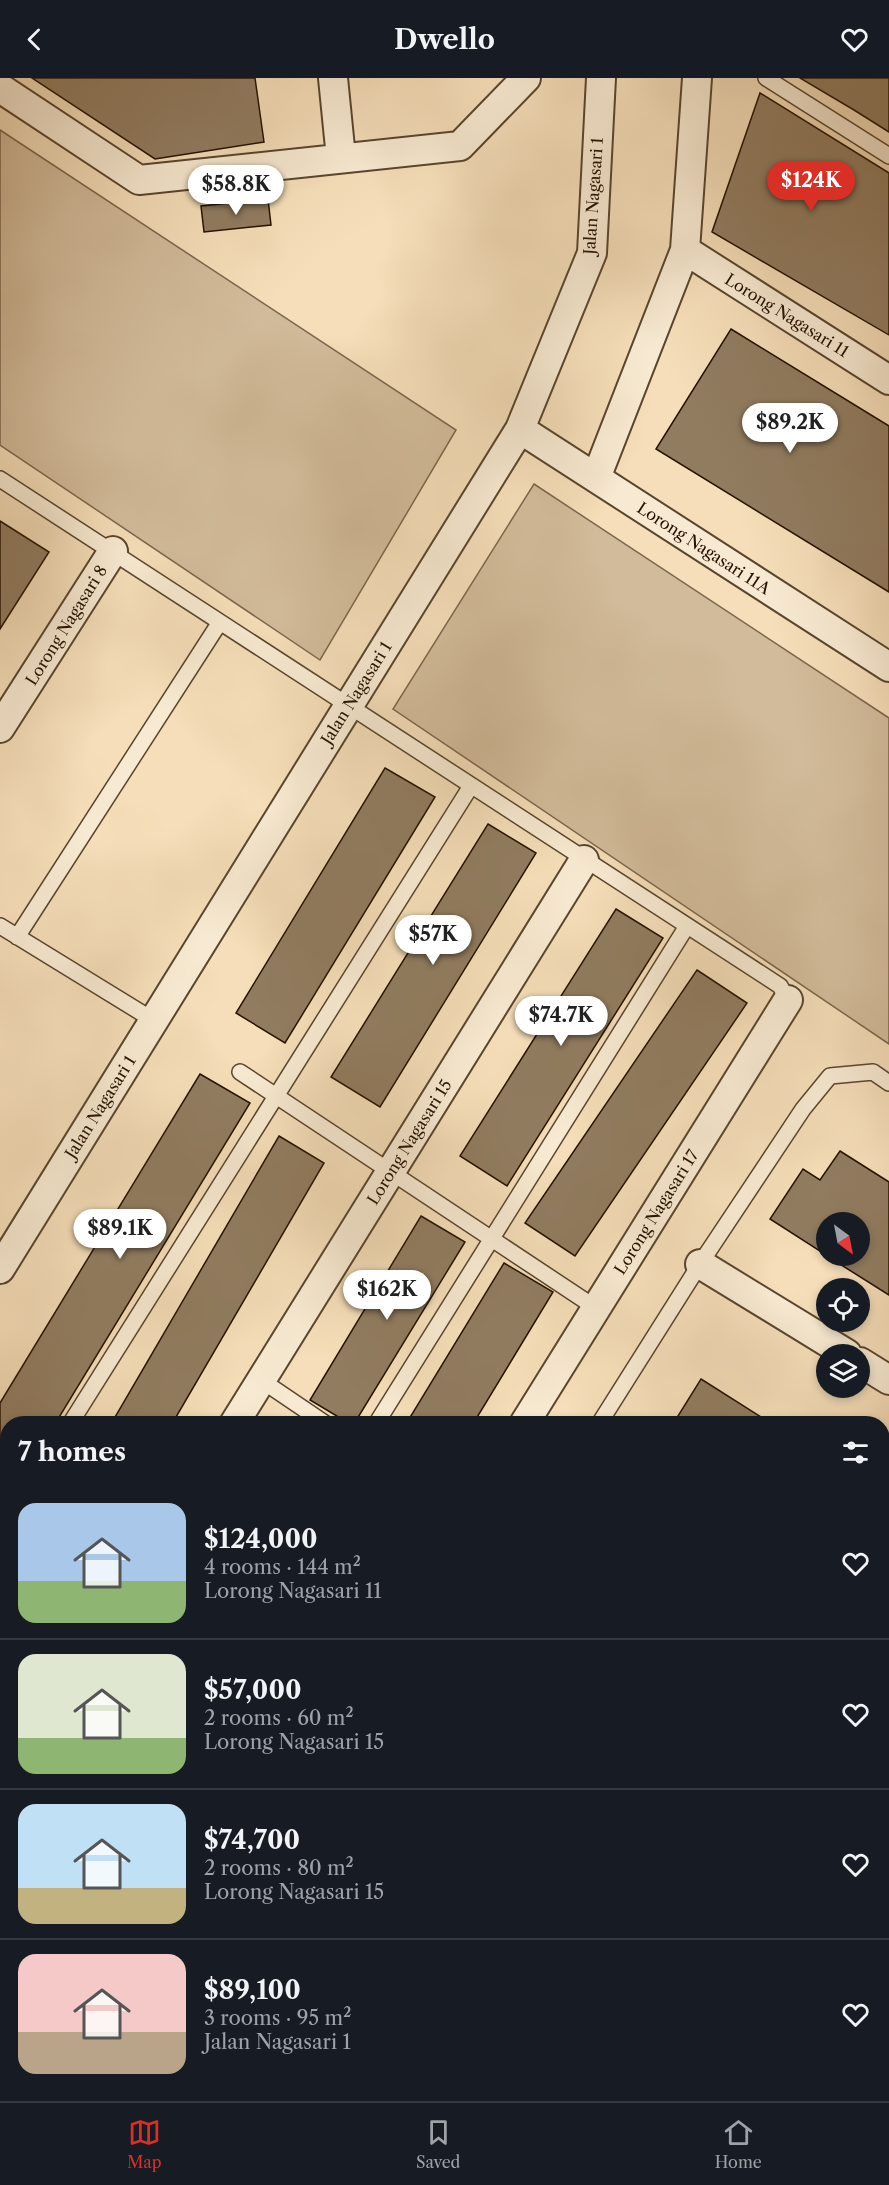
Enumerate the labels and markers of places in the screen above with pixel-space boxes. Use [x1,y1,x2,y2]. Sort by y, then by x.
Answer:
pin: $124K [769,161,853,212]
pin: $58.8K [187,165,285,216]
pin: $89.2K [741,403,839,454]
pin: $57K [397,915,469,966]
pin: $74.7K [512,996,610,1047]
pin: $89.1K [71,1209,169,1260]
pin: $162K [345,1270,429,1321]

